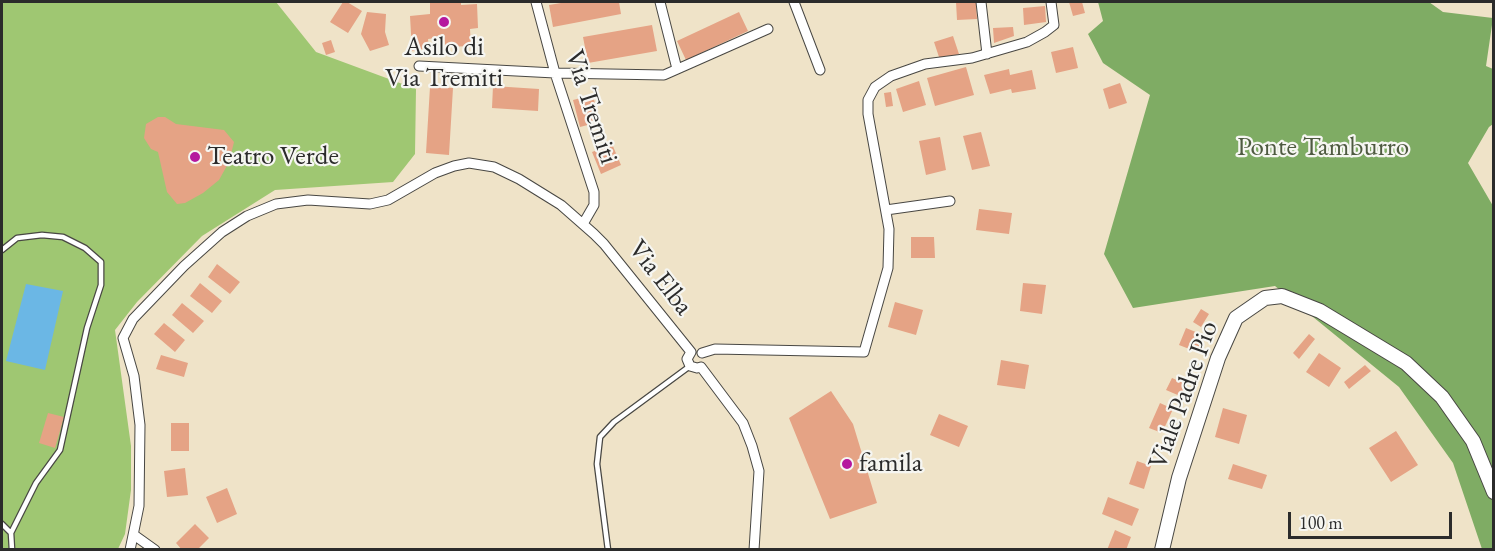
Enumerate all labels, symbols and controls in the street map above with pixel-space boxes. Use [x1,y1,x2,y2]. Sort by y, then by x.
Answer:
marker: Asilo di Via Tremiti [437,15,451,29]
place label: Asilo di Via Tremiti [385,32,503,95]
street label: Via Tremiti [557,46,625,168]
park label: Ponte Tamburro [1237,132,1409,164]
place label: Teatro Verde [207,141,339,173]
marker: Teatro Verde [188,150,202,164]
street label: Via Elba [621,234,699,322]
street label: Viale Padre Pio [1142,317,1226,473]
place label: famila [859,448,923,480]
marker: famila [840,457,854,471]
scale bar [1291,500,1454,538]
text: 100 m [1299,511,1343,534]

